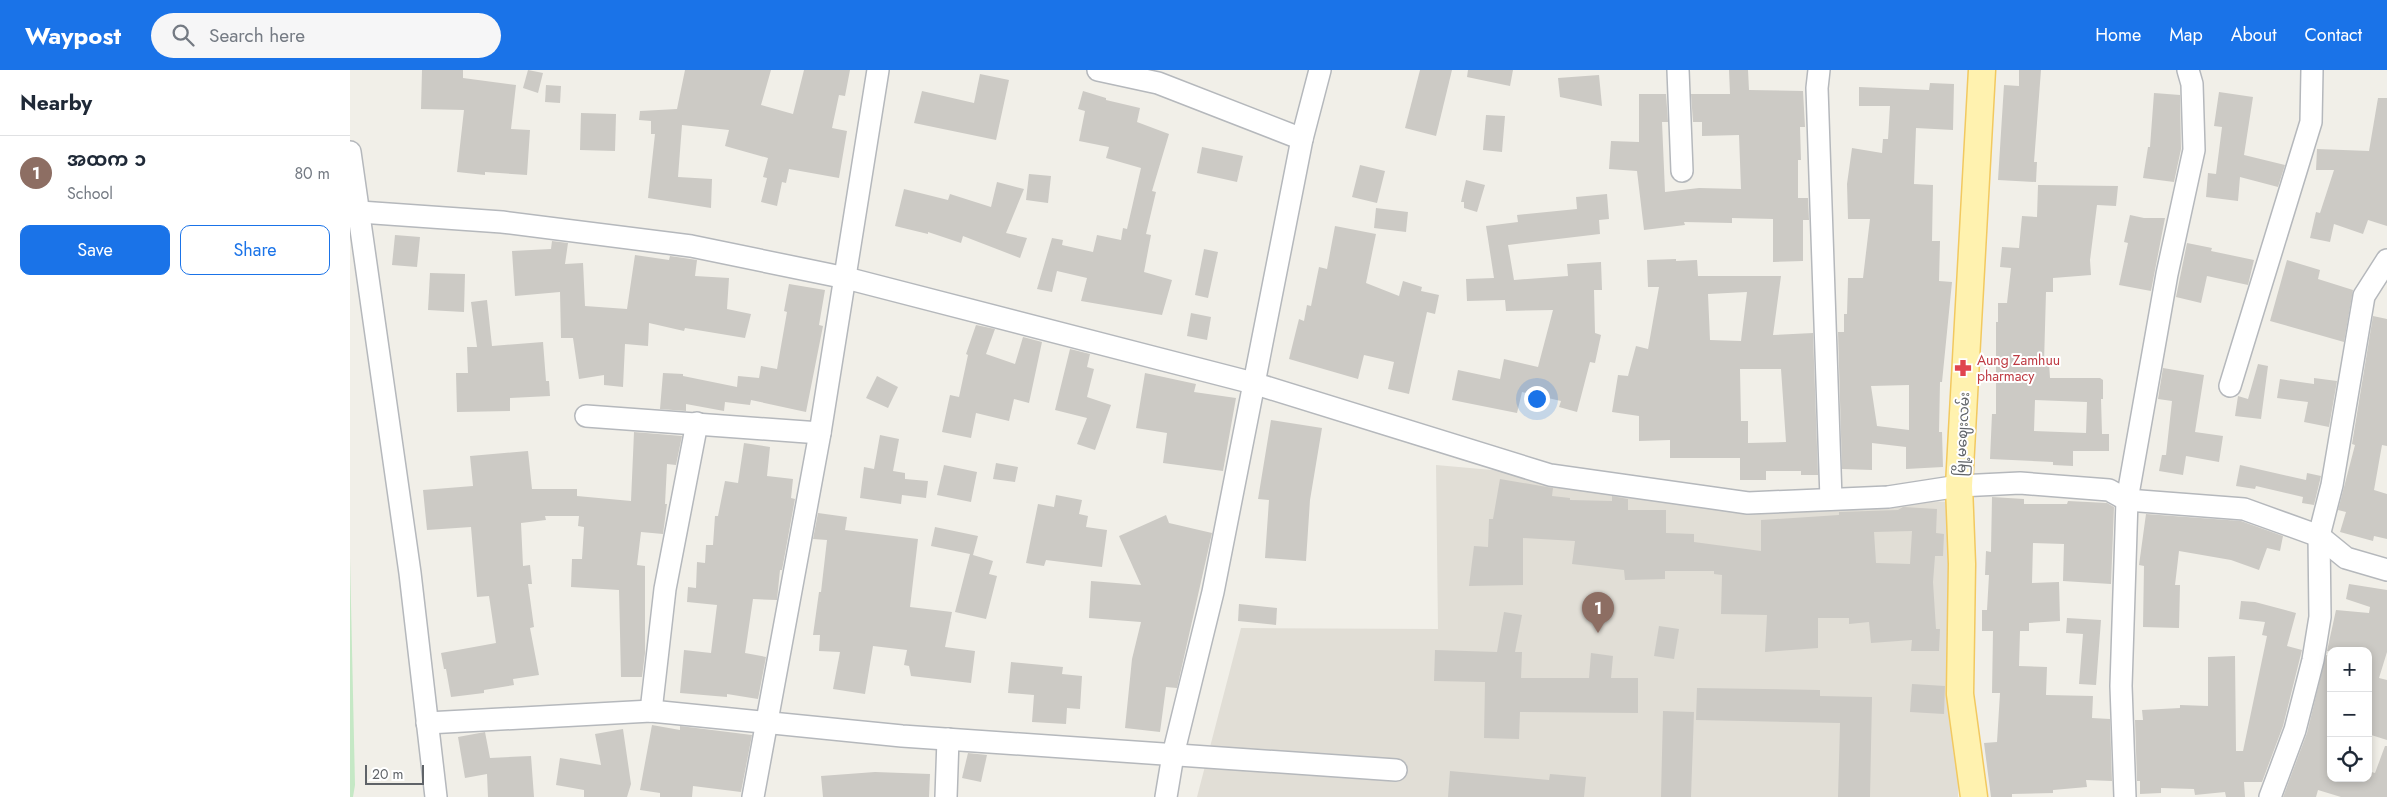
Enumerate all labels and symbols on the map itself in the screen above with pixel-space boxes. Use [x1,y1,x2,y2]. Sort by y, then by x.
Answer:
place label: Aung Zamhuu pharmacy [1977,350,2060,386]
pharmacy icon: Aung Zamhuu pharmacy [1953,358,1973,378]
your location [1524,386,1550,412]
street label: မြို့မဈေးလမ်း [1950,391,1976,477]
pin: 1 [1582,592,1614,633]
scale bar [365,762,424,785]

